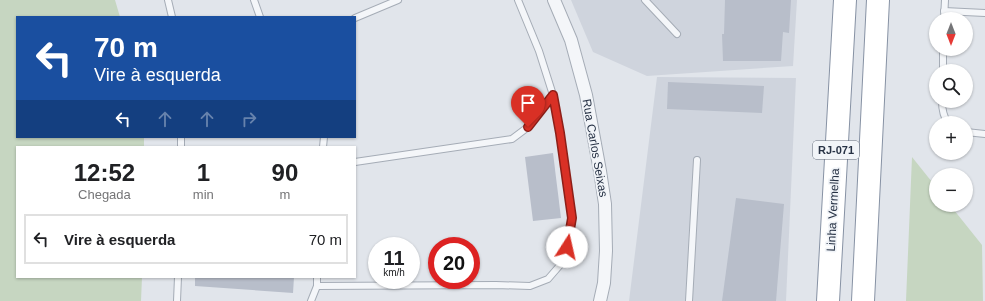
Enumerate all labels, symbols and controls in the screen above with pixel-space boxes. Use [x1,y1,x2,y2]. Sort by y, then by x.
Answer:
north arrow [929,12,973,56]
map controls [929,12,973,212]
icon: left [28,32,80,84]
text: 70 m [94,32,158,63]
button: search [929,64,973,108]
text: Vire à esquerda [94,65,221,85]
pin [511,86,545,127]
icon: arrive [517,92,539,114]
street label: Rua Carlos Seixas [579,98,611,198]
icon: left [112,108,134,130]
icon: ahead [154,108,176,130]
icon: ahead [196,108,218,130]
icon: right [238,108,260,130]
button: + [929,116,973,160]
road number: RJ-071 [813,141,859,159]
text: 12:52 [74,159,135,186]
text: 1 [197,159,210,186]
text: 90 [272,159,298,186]
street label: Linha Vermelha [824,168,842,252]
button: − [929,168,973,212]
text: Chegada [78,187,131,202]
text: min [193,187,214,202]
text: m [279,187,290,202]
position arrow [546,226,588,268]
icon: left [30,228,52,250]
text: Vire à esquerda [64,231,175,248]
text: 70 m [309,231,342,248]
speed limit sign: 20 [428,237,480,289]
text: 11 [383,247,405,269]
text: km/h [383,267,405,278]

